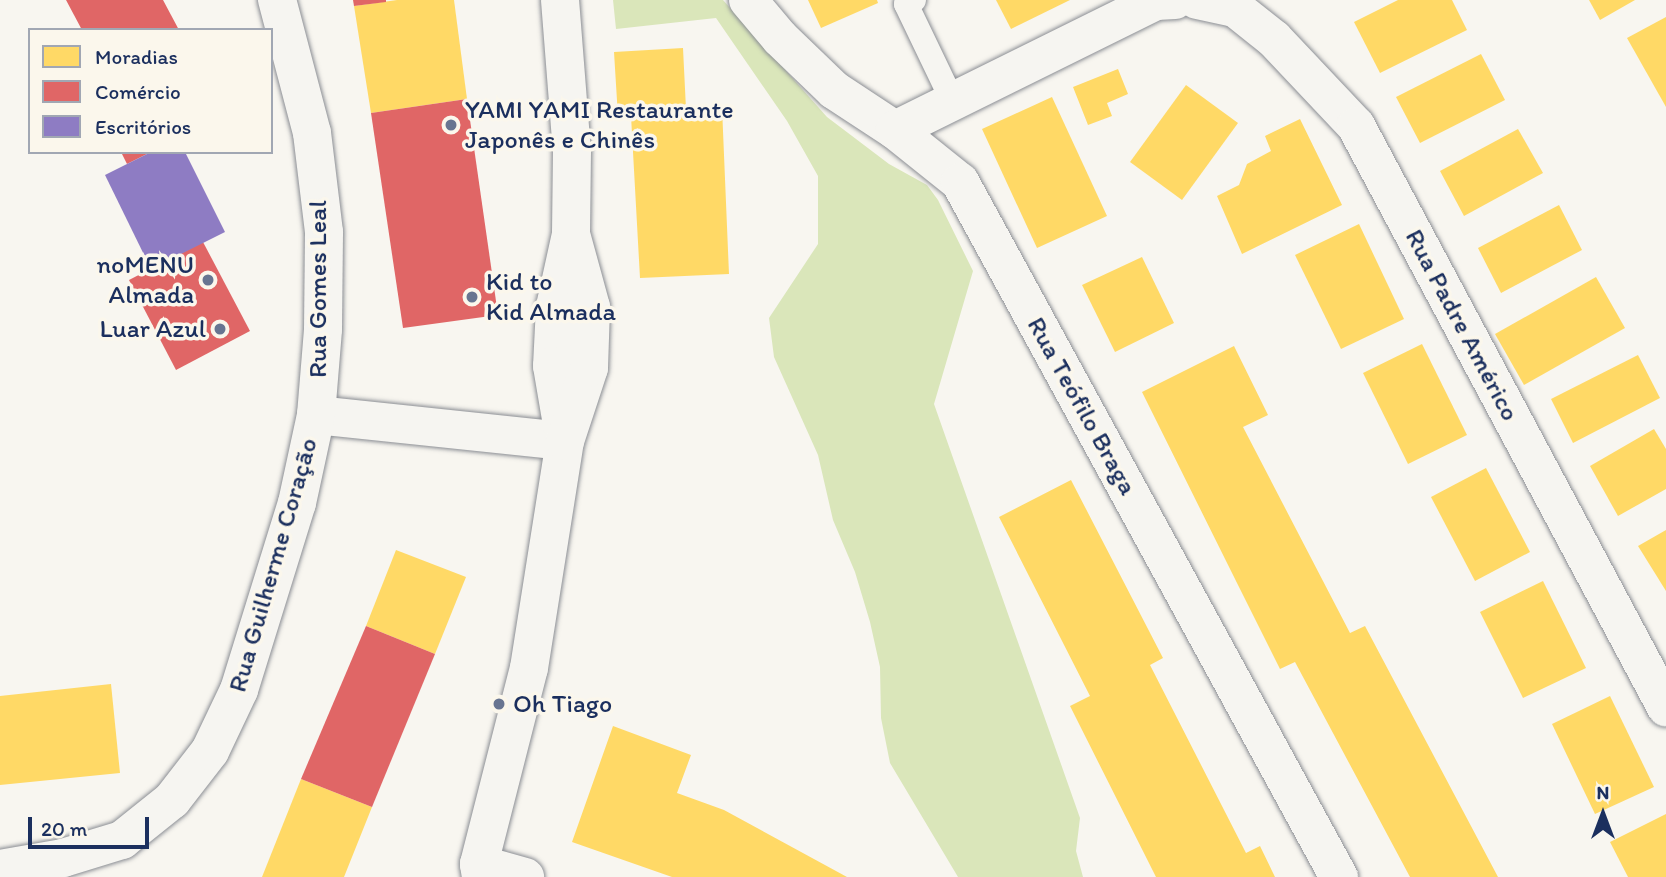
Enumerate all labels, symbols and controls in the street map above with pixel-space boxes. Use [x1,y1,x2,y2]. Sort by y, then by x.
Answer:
legend [28,28,273,154]
text: Moradias [95,44,178,69]
text: Comércio [95,79,181,104]
place label: YAMI YAMI Restaurante Japonês e Chinês [465,94,729,156]
text: Escritórios [95,114,191,139]
marker: YAMI YAMI Restaurante Japonês e Chinês [443,117,459,133]
street label: Rua Gomes Leal [302,200,334,378]
street label: Rua Padre Américo [1399,224,1525,426]
place label: noMENU Almada [97,249,194,310]
place label: Kid to Kid Almada [486,266,615,328]
marker: noMENU Almada [200,272,216,288]
marker: Kid to Kid Almada [464,289,480,305]
place label: Luar Azul [99,313,206,345]
street label: Rua Teófilo Braga [1021,313,1143,499]
marker: Luar Azul [212,321,228,337]
street label: Rua Guilherme Coração [222,434,324,696]
place label: Oh Tiago [513,688,612,720]
marker: Oh Tiago [491,696,507,712]
north arrow [1568,779,1638,849]
text: N [1597,781,1609,804]
scale bar [32,804,152,848]
text: 20 m [41,816,87,841]

